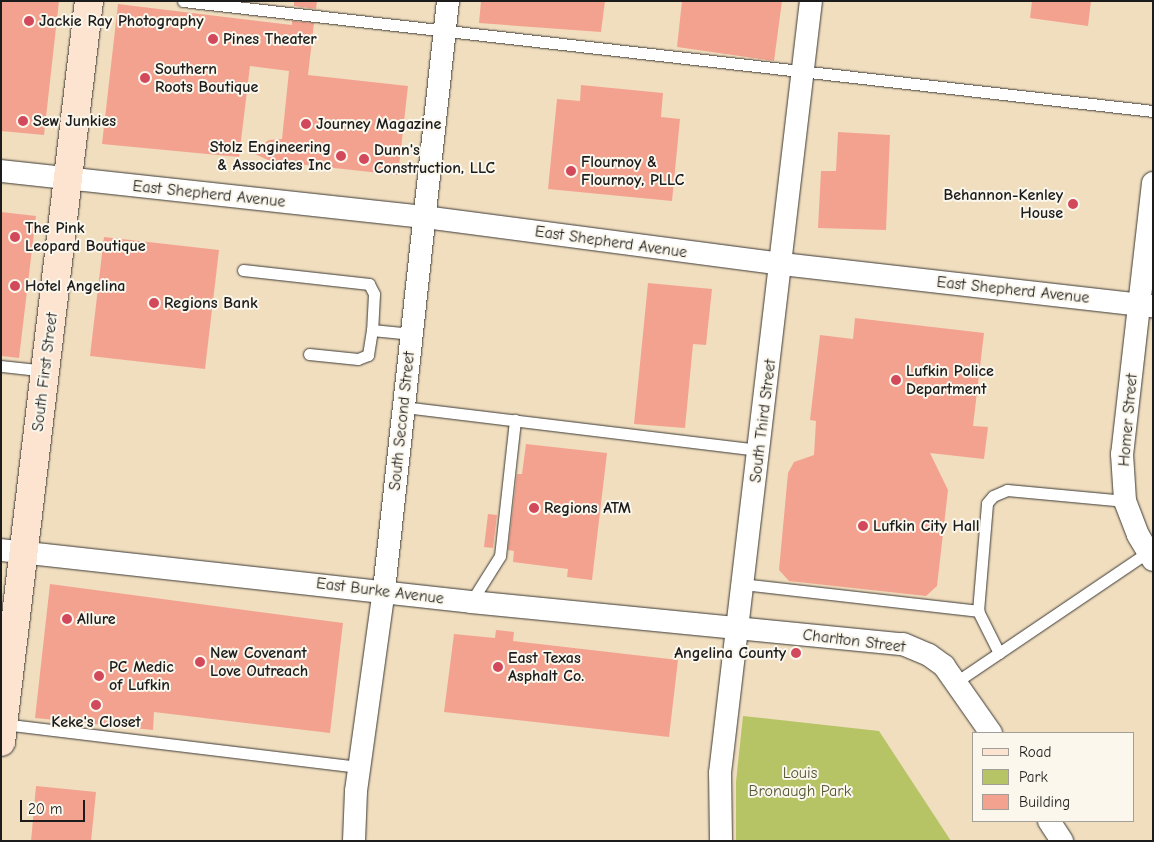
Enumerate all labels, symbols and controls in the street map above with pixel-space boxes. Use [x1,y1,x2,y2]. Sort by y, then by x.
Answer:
place label: Jackie Ray Photography [39,11,204,31]
marker: Jackie Ray Photography [23,15,35,27]
place label: Pines Theater [223,29,317,49]
marker: Pines Theater [207,33,219,45]
place label: Southern Roots Boutique [155,59,258,97]
marker: Southern Roots Boutique [139,72,151,84]
place label: Sew Junkies [33,111,116,131]
place label: Journey Magazine [316,114,441,134]
marker: Sew Junkies [17,115,29,127]
marker: Journey Magazine [300,118,312,130]
place label: Stolz Engineering & Associates Inc [210,137,331,175]
place label: Dunn's Construction, LLC [374,140,495,178]
marker: Stolz Engineering & Associates Inc [335,150,347,162]
place label: Flournoy & Flournoy, PLLC [581,152,684,190]
marker: Dunn's Construction, LLC [358,153,370,165]
marker: Flournoy & Flournoy, PLLC [565,165,577,177]
street label: East Shepherd Avenue [132,176,286,212]
place label: Behannon-Kenley House [943,185,1063,223]
marker: Behannon-Kenley House [1067,198,1079,210]
place label: The Pink Leopard Boutique [25,218,146,256]
street label: East Shepherd Avenue [534,222,688,262]
marker: The Pink Leopard Boutique [9,231,21,243]
street label: East Shepherd Avenue [936,272,1090,308]
place label: Hotel Angelina [25,276,125,296]
marker: Hotel Angelina [9,280,21,292]
place label: Regions Bank [164,293,258,313]
marker: Regions Bank [148,297,160,309]
street label: South First Street [28,311,62,433]
street label: South Second Street [385,351,419,491]
street label: South Third Street [746,358,780,484]
place label: Lufkin Police Department [906,361,994,399]
street label: Homer Street [1114,373,1142,467]
marker: Lufkin Police Department [890,374,902,386]
place label: Regions ATM [544,498,631,518]
marker: Regions ATM [528,502,540,514]
place label: Lufkin City Hall [873,516,980,536]
marker: Lufkin City Hall [857,520,869,532]
street label: East Burke Avenue [315,574,445,608]
place label: Allure [77,609,115,629]
marker: Allure [61,613,73,625]
street label: Charlton Street [802,625,906,657]
place label: New Covenant Love Outreach [210,643,308,681]
place label: Angelina County [674,643,786,663]
marker: Angelina County [790,647,802,659]
place label: East Texas Asphalt Co. [508,648,584,686]
marker: New Covenant Love Outreach [194,656,206,668]
place label: PC Medic of Lufkin [109,657,174,695]
marker: East Texas Asphalt Co. [492,661,504,673]
marker: PC Medic of Lufkin [93,670,105,682]
marker: Keke's Closet [90,699,102,711]
place label: Keke's Closet [51,712,141,732]
legend [972,732,1134,822]
text: Road [1019,743,1051,761]
park label: Louis Bronaugh Park [749,763,851,801]
text: Park [1019,768,1048,786]
scale bar [22,790,88,822]
text: Building [1019,793,1070,811]
text: 20 m [28,800,62,818]

